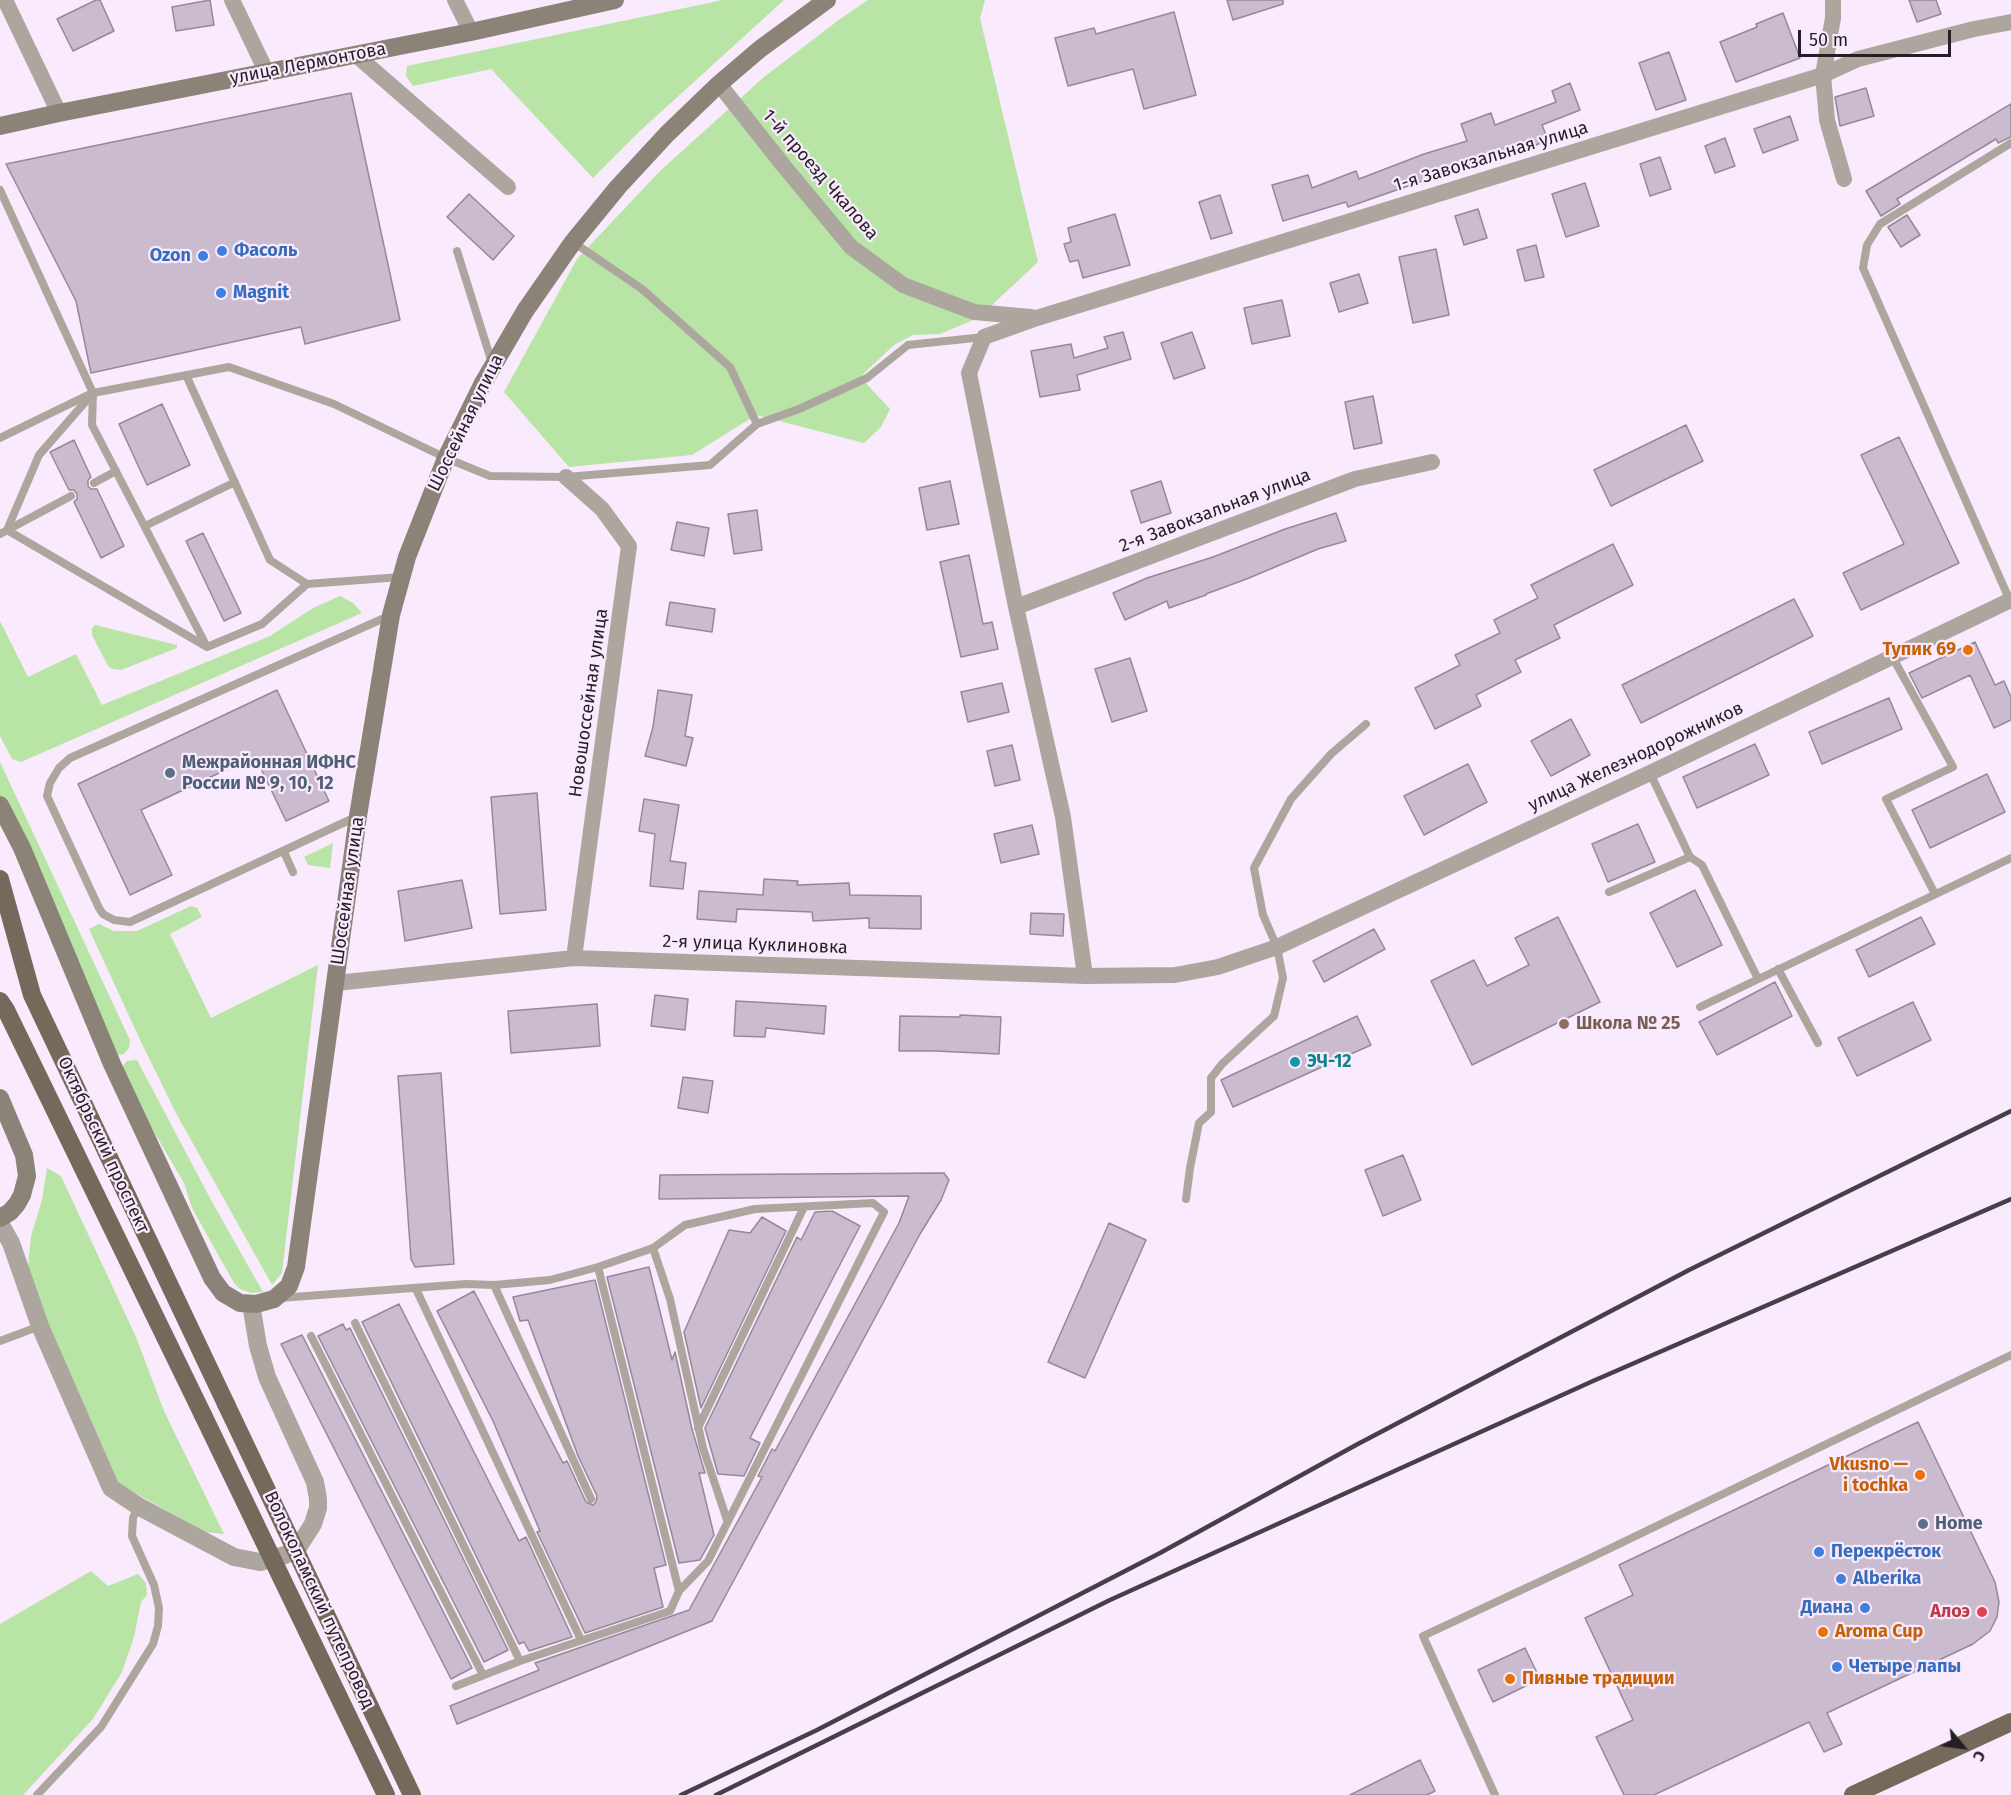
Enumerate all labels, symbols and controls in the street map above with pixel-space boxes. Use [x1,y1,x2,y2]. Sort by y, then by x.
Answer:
scale bar [1801,18,1954,56]
text: 50 m [1809,29,1848,51]
street label: улица Лермонтова [228,38,388,90]
street label: 1-й проезд Чкалова [757,105,883,245]
street label: 1-я Завокзальная улица [1391,117,1591,197]
place label: Фасоль [234,240,297,262]
marker: Фасоль [215,244,229,258]
place label: Ozon [150,245,191,267]
marker: Ozon [196,249,210,263]
place label: Magnit [233,282,289,304]
marker: Magnit [214,286,228,300]
street label: Шоссейная улица [424,351,508,495]
street label: 2-я Завокзальная улица [1116,464,1314,558]
street label: Новошоссейная улица [565,607,613,799]
place label: Тупик 69 [1882,639,1956,661]
marker: Тупик 69 [1961,643,1975,657]
street label: улица Железнодорожников [1525,698,1747,816]
place label: Межрайонная ИФНС России № 9, 10, 12 [182,752,356,795]
marker: Межрайонная ИФНС России № 9, 10, 12 [163,766,177,780]
street label: Шоссейная улица [327,815,369,967]
street label: 2-я улица Куклиновка [662,931,848,959]
place label: Школа № 25 [1576,1013,1680,1035]
marker: Школа № 25 [1557,1017,1571,1031]
place label: ЭЧ-12 [1307,1051,1352,1073]
street label: Октябрьский проспект [53,1053,153,1237]
marker: ЭЧ-12 [1288,1055,1302,1069]
place label: Vkusno — i tochka [1829,1454,1908,1496]
marker: Vkusno — i tochka [1913,1468,1927,1482]
street label: Волоколамский путепровод [259,1488,379,1712]
place label: Home [1935,1513,1983,1535]
marker: Home [1916,1517,1930,1531]
place label: Перекрёсток [1831,1541,1941,1563]
marker: Перекрёсток [1812,1545,1826,1559]
place label: Alberika [1853,1568,1921,1590]
marker: Alberika [1834,1572,1848,1586]
place label: Диана [1801,1597,1853,1619]
marker: Диана [1858,1601,1872,1615]
place label: Алоэ [1930,1601,1970,1623]
marker: Алоэ [1975,1605,1989,1619]
place label: Aroma Cup [1835,1621,1923,1643]
marker: Aroma Cup [1816,1625,1830,1639]
place label: Четыре лапы [1849,1656,1961,1678]
marker: Четыре лапы [1830,1660,1844,1674]
place label: Пивные традиции [1522,1668,1675,1690]
marker: Пивные традиции [1503,1672,1517,1686]
north arrow [1933,1717,1993,1777]
text: С [1969,1747,1990,1765]

